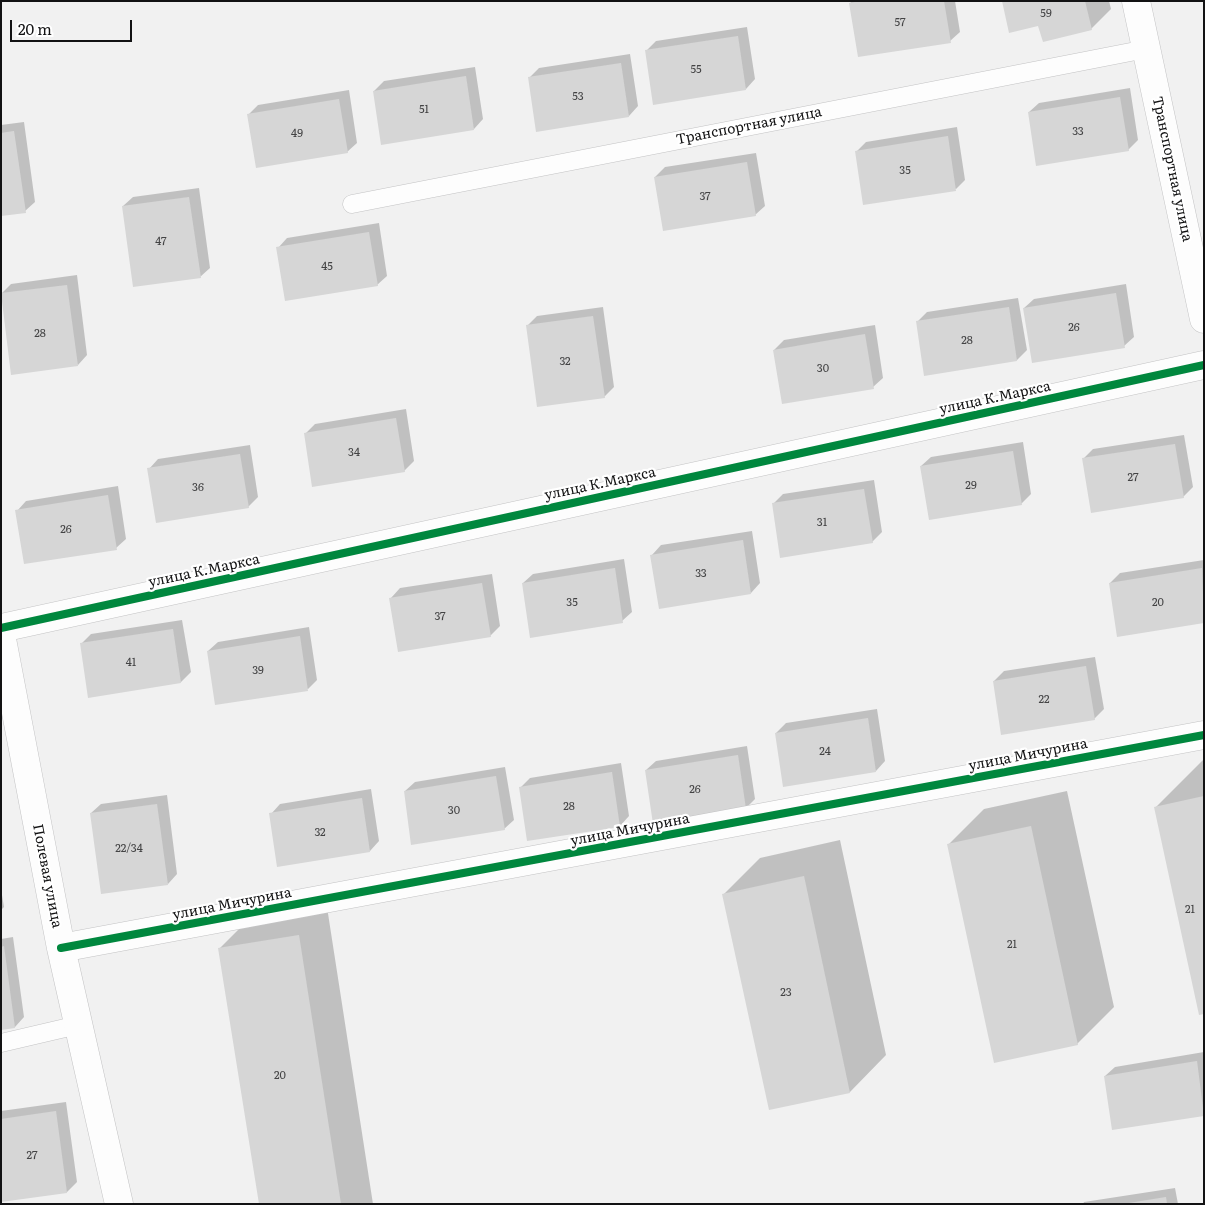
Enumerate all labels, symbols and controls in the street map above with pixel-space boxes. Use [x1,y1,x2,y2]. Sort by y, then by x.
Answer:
house number: 59 [1040,7,1052,21]
scale bar [12,10,135,42]
house number: 57 [894,16,906,30]
text: 20 m [18,17,52,40]
house number: 55 [690,63,702,77]
house number: 53 [572,90,584,104]
street label: Транспортная улица [1148,95,1196,243]
house number: 51 [419,103,429,117]
street label: Транспортная улица [675,104,823,148]
house number: 33 [1072,125,1084,139]
house number: 49 [291,127,303,141]
house number: 35 [899,164,911,178]
house number: 37 [699,190,711,204]
house number: 47 [155,235,167,249]
house number: 45 [321,260,333,274]
house number: 26 [1068,321,1080,335]
house number: 28 [34,327,46,341]
house number: 28 [961,334,973,348]
house number: 32 [559,355,571,369]
house number: 30 [817,362,829,376]
street label: улица К.Маркса [938,378,1052,418]
house number: 34 [348,446,360,460]
street label: улица К.Маркса [543,464,657,504]
house number: 27 [1127,471,1139,485]
house number: 29 [965,479,977,493]
house number: 36 [192,481,204,495]
house number: 31 [817,516,827,530]
house number: 26 [60,523,72,537]
street label: улица К.Маркса [147,551,261,591]
house number: 33 [695,567,707,581]
house number: 35 [566,596,578,610]
house number: 20 [1152,596,1164,610]
house number: 37 [434,610,446,624]
house number: 41 [126,656,136,670]
house number: 39 [252,664,264,678]
house number: 22 [1038,693,1050,707]
street label: улица Мичурина [967,735,1089,775]
house number: 24 [819,745,831,759]
house number: 26 [689,783,701,797]
house number: 28 [563,800,575,814]
house number: 30 [448,804,460,818]
street label: улица Мичурина [569,810,691,850]
street label: Полевая улица [29,823,65,929]
house number: 32 [314,826,326,840]
house number: 22/34 [115,842,143,856]
street label: улица Мичурина [171,884,293,924]
house number: 21 [1185,903,1195,917]
house number: 21 [1007,938,1017,952]
house number: 23 [780,986,792,1000]
house number: 20 [274,1069,286,1083]
house number: 27 [26,1149,38,1163]

